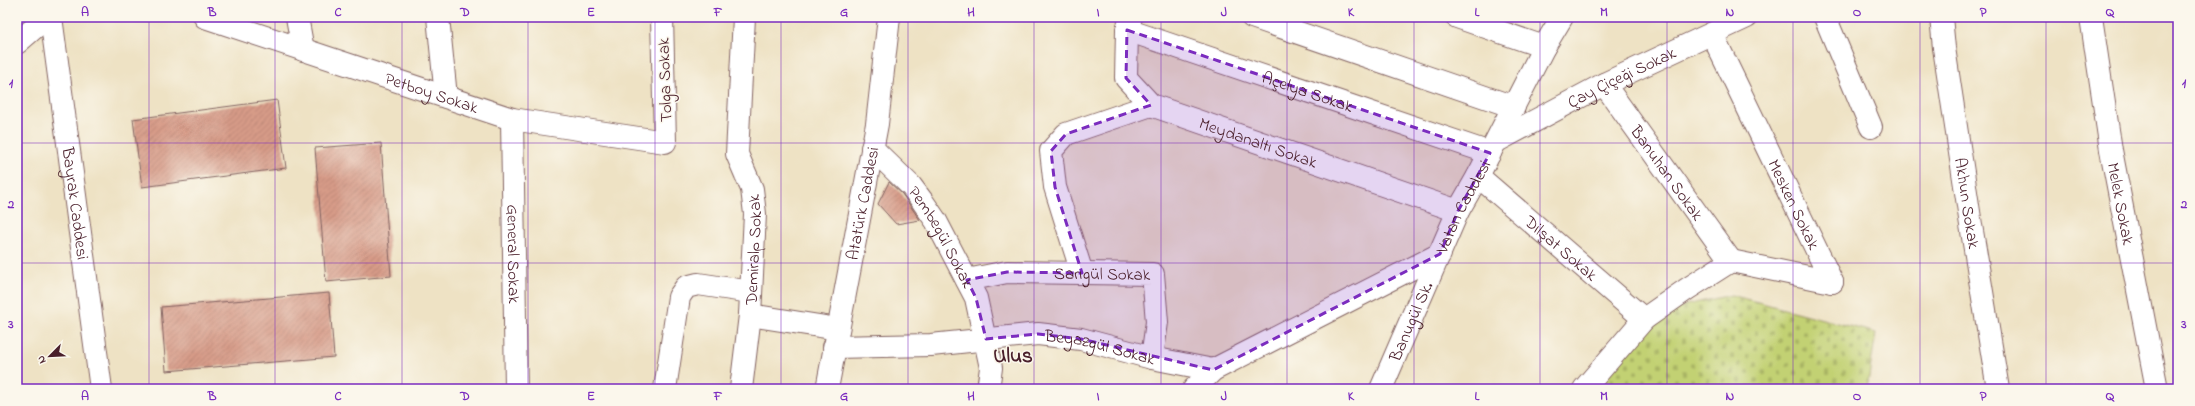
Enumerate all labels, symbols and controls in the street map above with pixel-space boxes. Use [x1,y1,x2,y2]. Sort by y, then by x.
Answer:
text: A [81,3,89,22]
text: B [207,3,217,22]
text: C [334,3,342,22]
text: D [459,3,470,22]
text: E [587,3,595,22]
text: F [713,3,723,22]
text: G [840,3,848,22]
text: H [967,3,975,22]
text: I [1096,3,1100,22]
text: J [1221,3,1227,22]
text: K [1348,3,1355,22]
text: L [1475,3,1481,22]
text: M [1600,3,1608,22]
text: N [1726,3,1735,22]
text: O [1853,3,1862,22]
text: P [1980,3,1987,22]
text: Q [2106,3,2115,22]
street label: Tolga Sokak [652,37,681,123]
street label: Çay Çiçeği Sokak [1563,41,1681,115]
street label: Açelya Sokak [1259,66,1357,120]
street label: Petboy Sokak [381,67,482,121]
text: 1 [9,74,14,93]
text: 1 [2182,74,2187,93]
street label: Meydanaltı Sokak [1195,112,1321,176]
street label: Banuhan Sokak [1623,120,1709,227]
street label: Bayrak Caddesi [54,145,94,261]
street label: Atatürk Caddesi [841,145,886,262]
street label: Mesken Sokak [1760,155,1826,255]
street label: Vatan Caddesi [1430,156,1498,259]
street label: Akhun Sokak [1947,156,1986,251]
street label: Melek Sokak [2100,160,2140,248]
street label: Pembegül Sokak [901,181,980,293]
street label: Demiralp Sokak [739,192,769,307]
text: 2 [7,195,15,214]
text: 2 [2180,195,2188,214]
street label: General Sokak [499,204,526,304]
street label: Dilşat Sokak [1518,210,1603,288]
street label: Sarıgül Sokak [1054,262,1151,289]
street label: Banugül Sk. [1383,277,1440,367]
text: 3 [7,315,14,334]
text: 3 [2180,315,2187,334]
street label: Beyazgül Sokak [1042,324,1158,372]
north arrow [30,336,70,376]
district label: Ulus [993,342,1033,372]
text: N [33,353,51,366]
text: A [81,387,89,406]
text: B [207,387,217,406]
text: C [334,387,342,406]
text: D [459,387,470,406]
text: E [587,387,595,406]
text: F [713,387,723,406]
text: G [840,387,848,406]
text: H [967,387,975,406]
text: I [1096,387,1100,406]
text: J [1221,387,1227,406]
text: K [1348,387,1355,406]
text: L [1475,387,1481,406]
text: M [1600,387,1608,406]
text: N [1726,387,1735,406]
text: O [1853,387,1862,406]
text: P [1980,387,1987,406]
text: Q [2106,387,2115,406]

